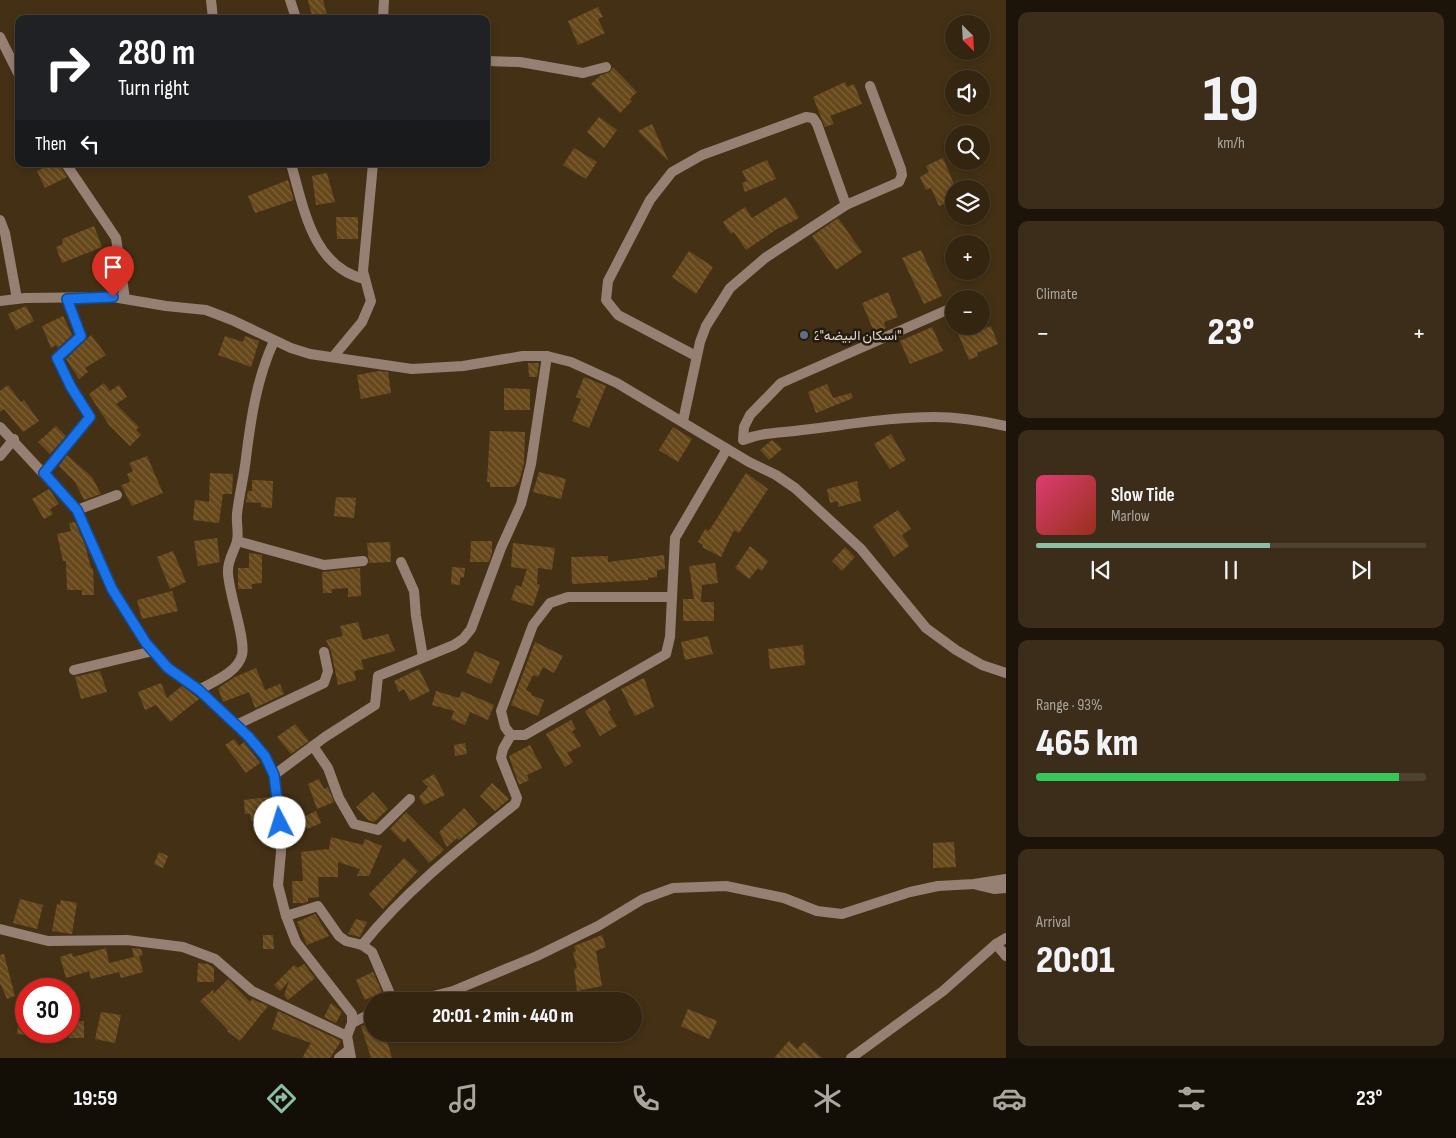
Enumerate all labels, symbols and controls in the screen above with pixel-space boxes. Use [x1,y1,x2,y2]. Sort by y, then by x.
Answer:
north arrow [945,15,990,60]
map controls [945,15,990,335]
text: 280 m [118,32,195,75]
icon: right [35,35,100,100]
text: 19 [1203,62,1259,140]
button: sound [945,70,990,115]
text: Turn right [118,75,189,102]
button: search [945,125,990,170]
icon: left [76,130,104,158]
text: Then [35,133,66,156]
text: km/h [1217,134,1245,153]
button: layers [945,180,990,225]
button: + [945,235,990,280]
pin [92,246,134,297]
icon: arrive [99,253,127,281]
text: Climate [1036,285,1078,304]
button: − [945,290,990,335]
text: 23° [1208,310,1254,355]
text: − [1036,317,1050,350]
text: + [1412,317,1426,350]
place label: اسكان البيضه"2" [814,327,901,344]
marker: اسكان البيضه"2" [798,329,810,341]
text: Slow Tide [1111,484,1175,507]
text: Marlow [1111,507,1150,526]
icon: previous [1087,556,1115,584]
icon: pause [1217,556,1245,584]
icon: next [1347,556,1375,584]
text: Range · 93% [1036,696,1103,715]
text: 465 km [1036,721,1138,766]
position arrow [253,796,305,848]
text: Arrival [1036,913,1070,932]
text: 20:01 [1036,938,1115,983]
speed limit sign: 30 [15,978,80,1043]
text: 20:01 · 2 min · 440 m [432,1005,574,1028]
icon: directions [264,1081,299,1116]
icon: music [446,1081,481,1116]
icon: phone [628,1081,663,1116]
icon: climate [810,1081,845,1116]
icon: car [992,1081,1027,1116]
icon: filters [1174,1081,1209,1116]
text: 19:59 [73,1085,118,1112]
text: 23° [1356,1085,1382,1112]

